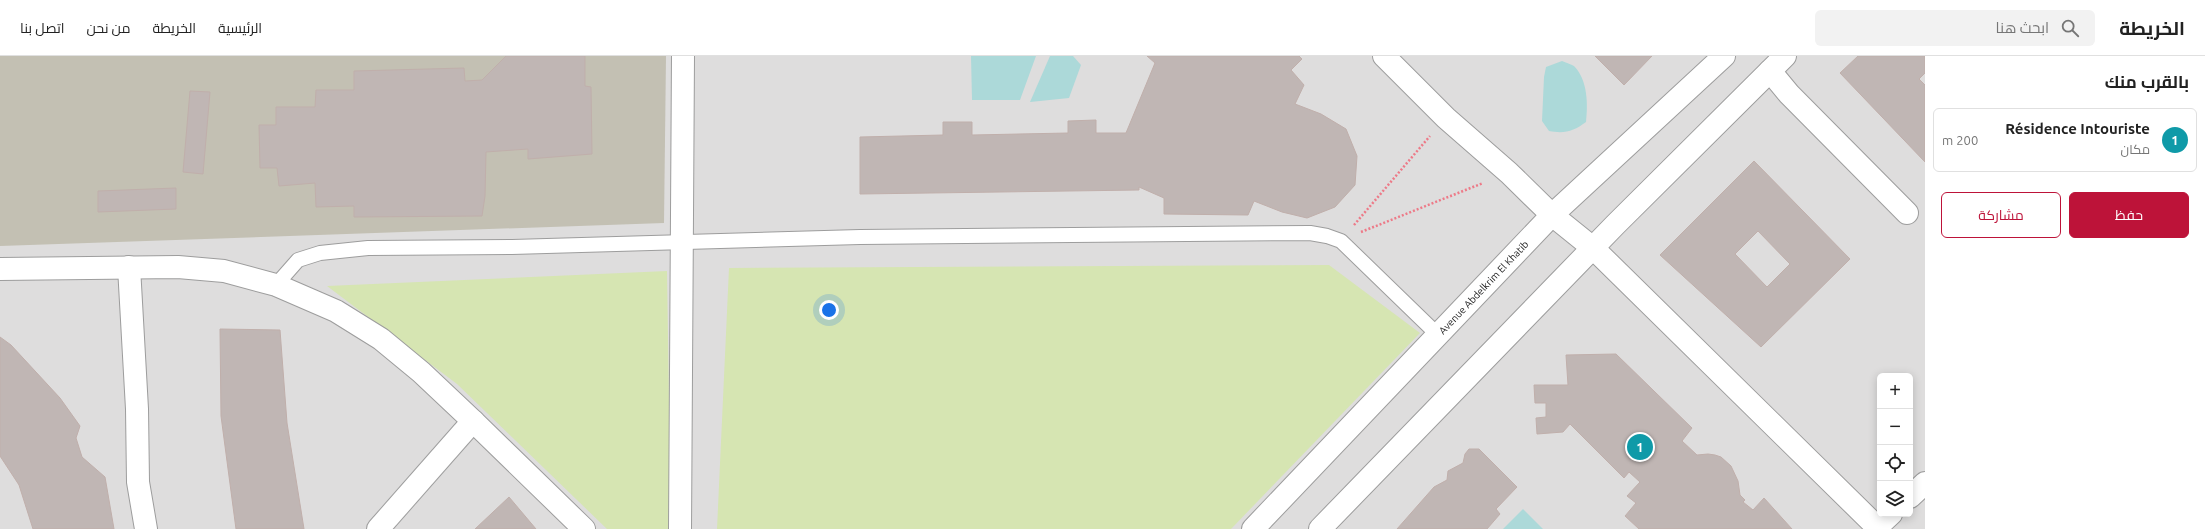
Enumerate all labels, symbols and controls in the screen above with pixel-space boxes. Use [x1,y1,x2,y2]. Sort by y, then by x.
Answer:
search box [1815,10,2095,46]
icon: search [2059,17,2081,39]
text: الخريطة [2119,17,2185,39]
text: ابحث هنا [1996,19,2049,36]
text: اتصل بنا [20,20,64,36]
text: من نحن [86,20,130,36]
text: الخريطة [152,20,196,36]
text: الرئيسية [218,20,262,36]
text: بالقرب منك [2105,72,2189,91]
text: Résidence Intouriste [2005,120,2150,137]
text: 200 m [1942,133,1978,147]
text: 1 [2171,133,2179,147]
text: مكان [2121,142,2150,156]
button: مشاركة [1941,192,2061,238]
button: حفظ [2069,192,2189,238]
street label: Avenue Abdelkrim El Khatib [1436,238,1530,336]
your location [819,300,839,320]
map controls [1877,373,1913,517]
button: + [1877,373,1913,409]
button: − [1877,409,1913,445]
pin: 1 [1627,432,1653,462]
button: locate [1877,445,1913,481]
button: layers [1877,481,1913,517]

